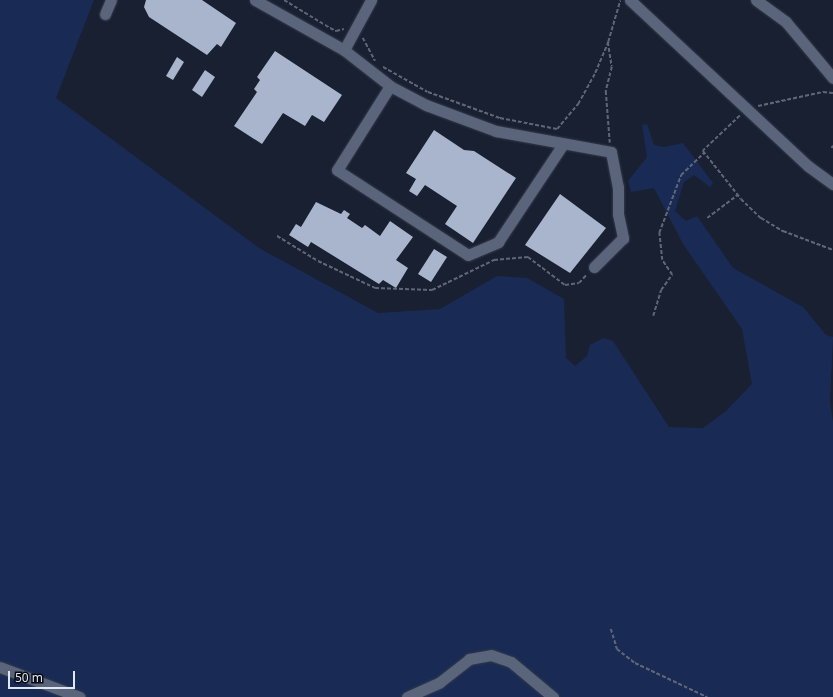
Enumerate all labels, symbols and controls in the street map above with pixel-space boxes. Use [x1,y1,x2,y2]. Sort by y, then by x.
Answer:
scale bar [10,663,77,689]
text: 50 m [15,669,43,686]

